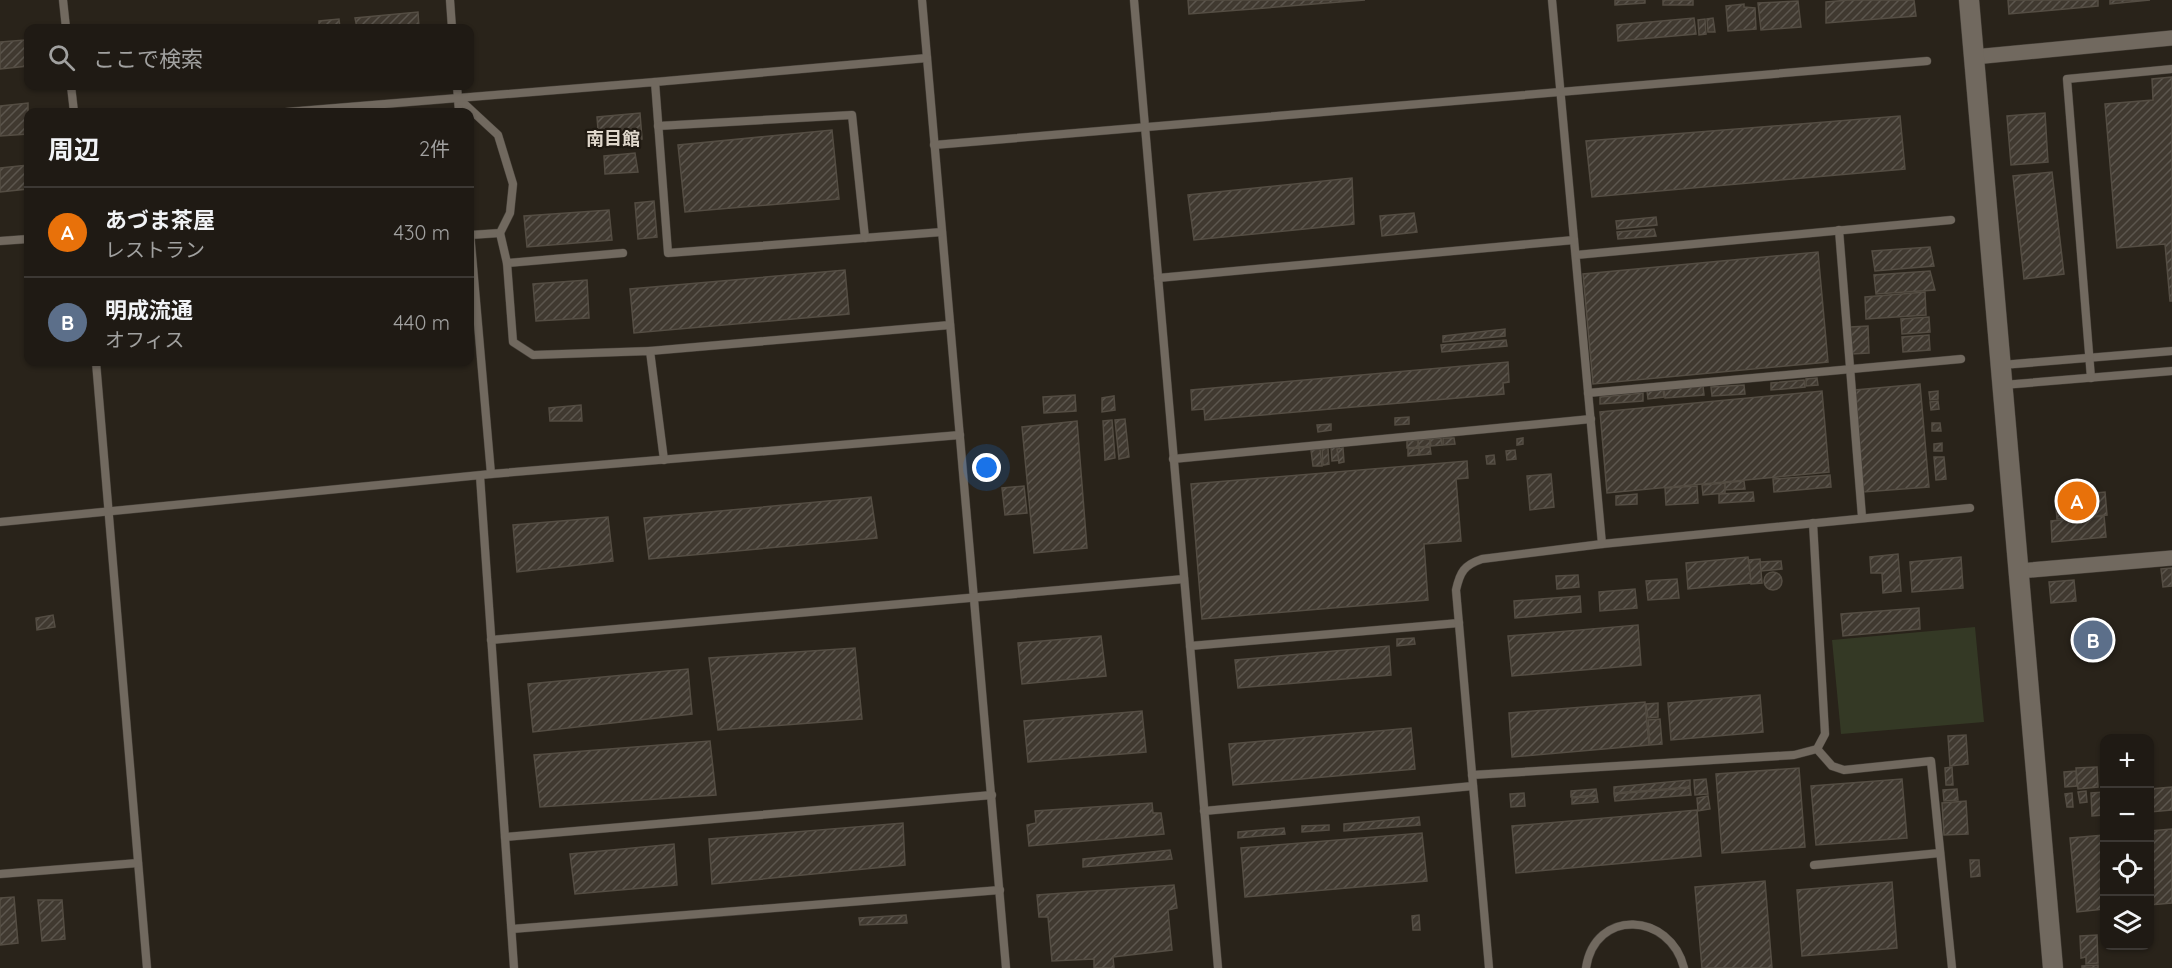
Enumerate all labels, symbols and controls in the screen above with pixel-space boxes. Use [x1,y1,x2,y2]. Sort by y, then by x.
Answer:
search box [24,24,474,90]
icon: search [45,41,78,74]
text: ここで検索 [93,45,203,73]
district label: 南目館 [586,127,640,150]
text: 周辺 [48,133,100,166]
text: 2件 [419,136,450,161]
text: あづま茶屋 [105,206,215,234]
text: A [61,220,74,245]
text: 430 m [393,220,450,245]
text: レストラン [105,237,205,262]
text: 明成流通 [105,296,193,324]
text: B [61,310,74,335]
text: 440 m [393,310,450,335]
text: オフィス [105,327,185,352]
your location [972,453,1001,482]
pin: A [2058,478,2096,524]
pin: B [2074,618,2112,662]
map controls [2100,734,2154,950]
button: + [2100,734,2154,788]
button: − [2100,788,2154,842]
button: locate [2100,842,2154,896]
button: layers [2100,896,2154,950]

